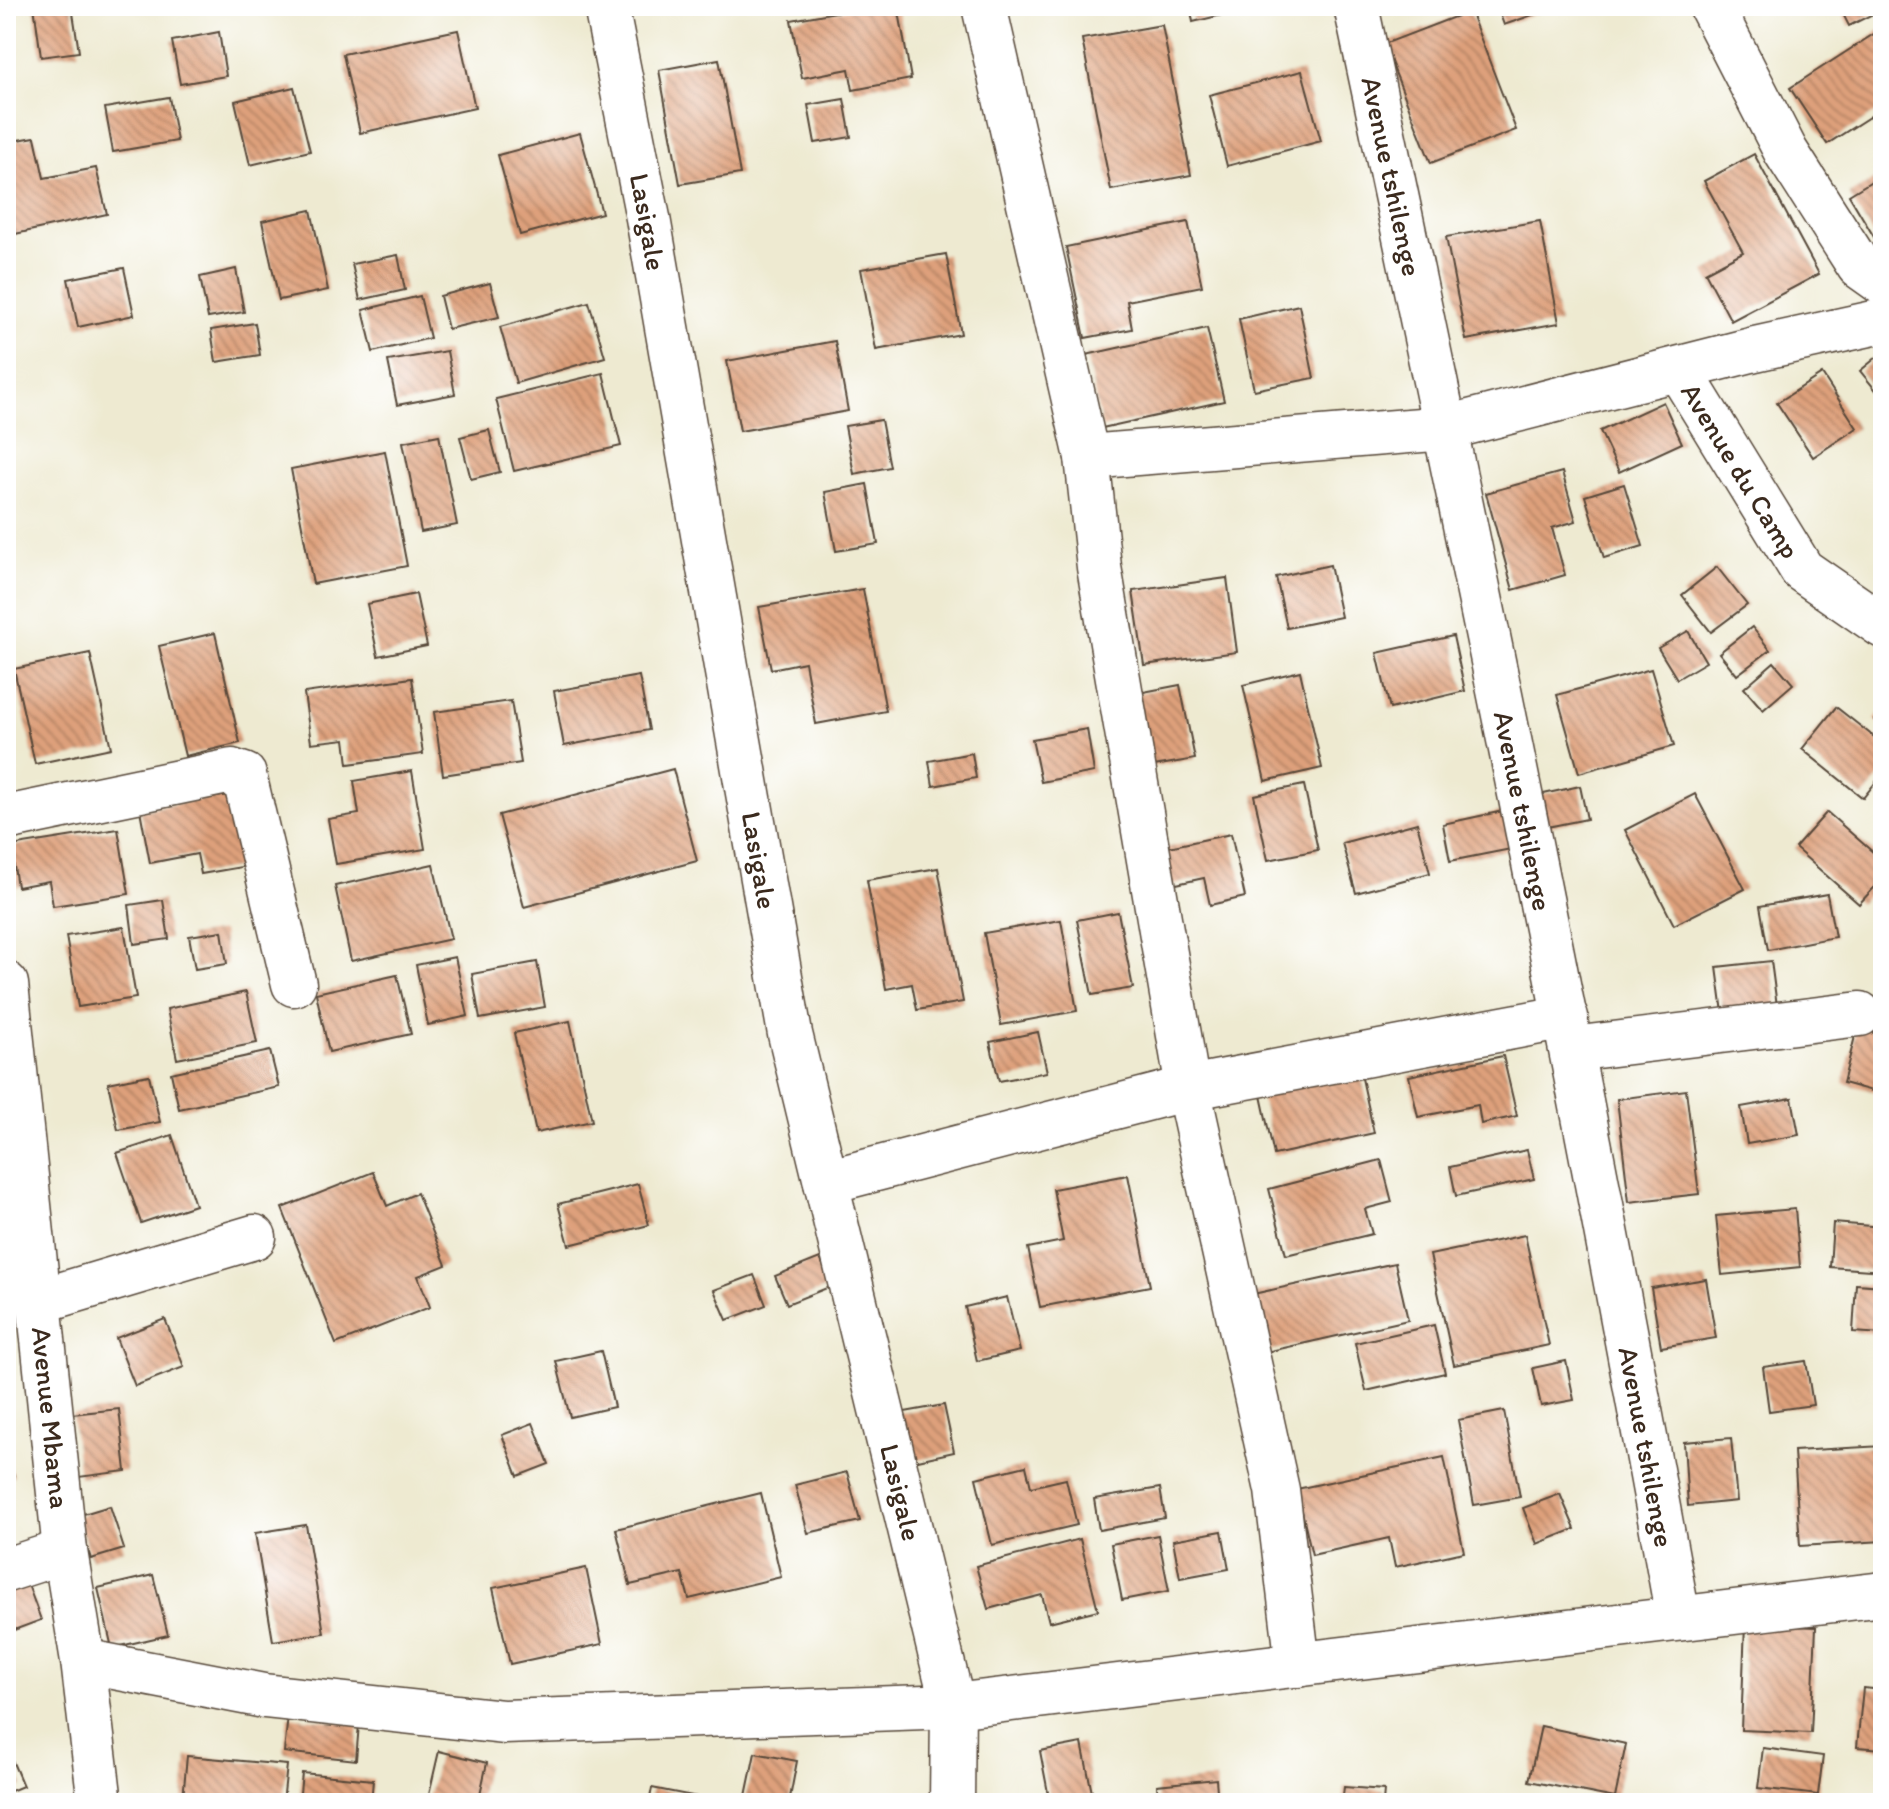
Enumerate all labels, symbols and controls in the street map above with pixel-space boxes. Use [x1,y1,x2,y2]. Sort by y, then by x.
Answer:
street label: Avenue tshilenge [1354,73,1430,279]
street label: Lasigale [623,170,674,273]
street label: Avenue du Camp [1674,376,1808,565]
street label: Avenue tshilenge [1487,708,1560,914]
street label: Lasigale [735,809,785,912]
street label: Avenue Mbama [25,1325,78,1510]
street label: Avenue tshilenge [1611,1344,1682,1550]
street label: Lasigale [873,1440,929,1544]

